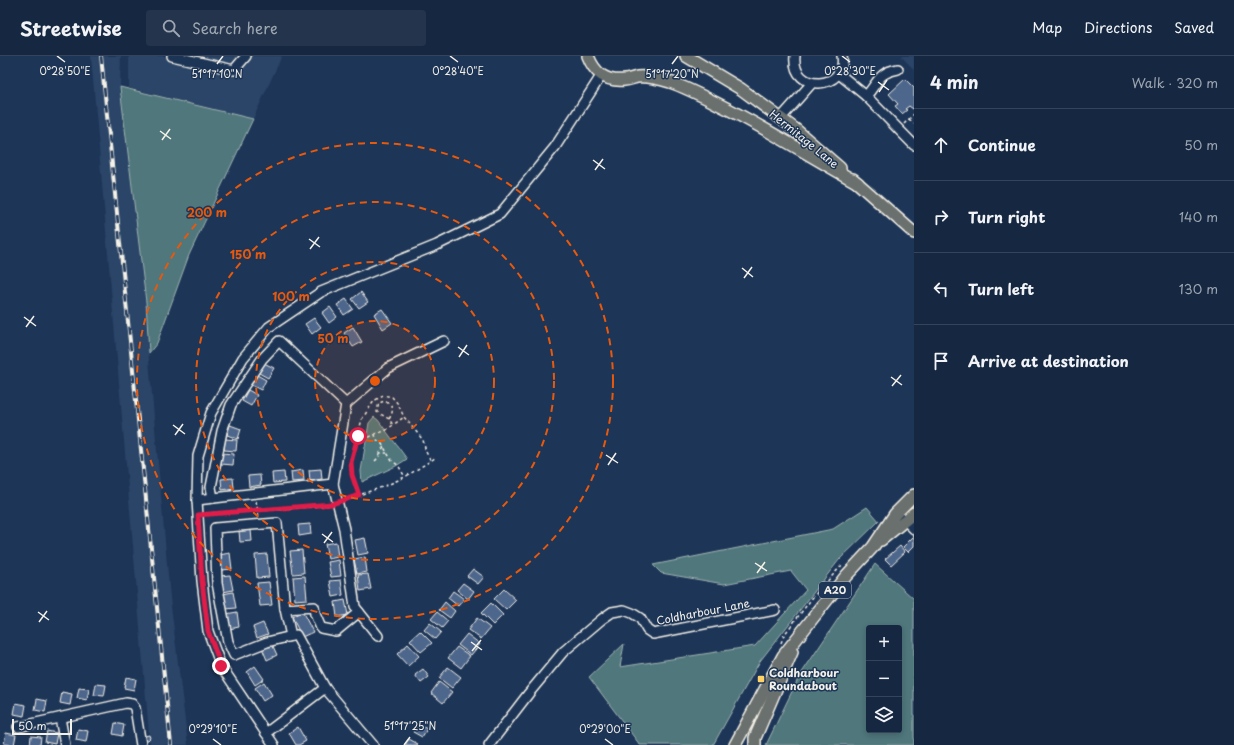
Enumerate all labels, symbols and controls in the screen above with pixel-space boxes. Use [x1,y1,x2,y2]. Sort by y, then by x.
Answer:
search box [146,10,426,46]
text: Streetwise [20,14,122,42]
text: Search here [192,16,278,39]
icon: search [160,17,182,39]
text: Map [1032,17,1062,38]
text: Directions [1084,17,1152,38]
text: Saved [1174,17,1214,38]
text: 0°28'50"E [39,63,91,78]
text: 0°28'40"E [432,63,484,78]
text: 0°28'30"E [824,63,876,78]
text: 51°17'10"N [191,66,243,81]
text: 51°17'20"N [645,66,699,81]
text: 4 min [930,69,978,95]
text: Walk · 320 m [1132,73,1218,92]
street label: Hermitage Lane [766,105,843,172]
text: Continue [968,133,1036,156]
icon: ahead [930,134,952,156]
text: 50 m [1184,135,1218,154]
text: 200 m [187,203,227,221]
text: Turn right [968,205,1045,228]
icon: right [930,206,952,228]
text: 140 m [1179,207,1218,226]
text: 150 m [230,245,266,263]
text: Turn left [968,277,1034,300]
icon: left [930,278,952,300]
text: 130 m [1179,279,1218,298]
text: 100 m [272,287,310,305]
text: 50 m [317,329,349,347]
text: Arrive at destination [968,349,1129,372]
icon: arrive [930,350,952,372]
centre of rings [368,374,382,388]
route start [349,427,367,445]
road number: A20 [819,582,851,598]
street label: Coldharbour Lane [655,594,751,629]
map controls [866,625,902,733]
button: + [866,625,902,661]
route end [212,657,230,675]
button: − [866,661,902,697]
place label: Coldharbour Roundabout [769,664,839,694]
marker: Coldharbour Roundabout [756,674,766,684]
button: layers [866,697,902,733]
scale bar [12,717,72,736]
text: 50 m [18,717,47,734]
text: 51°17'25"N [384,718,436,733]
text: 0°29'10"E [189,721,237,736]
text: 0°29'00"E [579,721,631,736]

